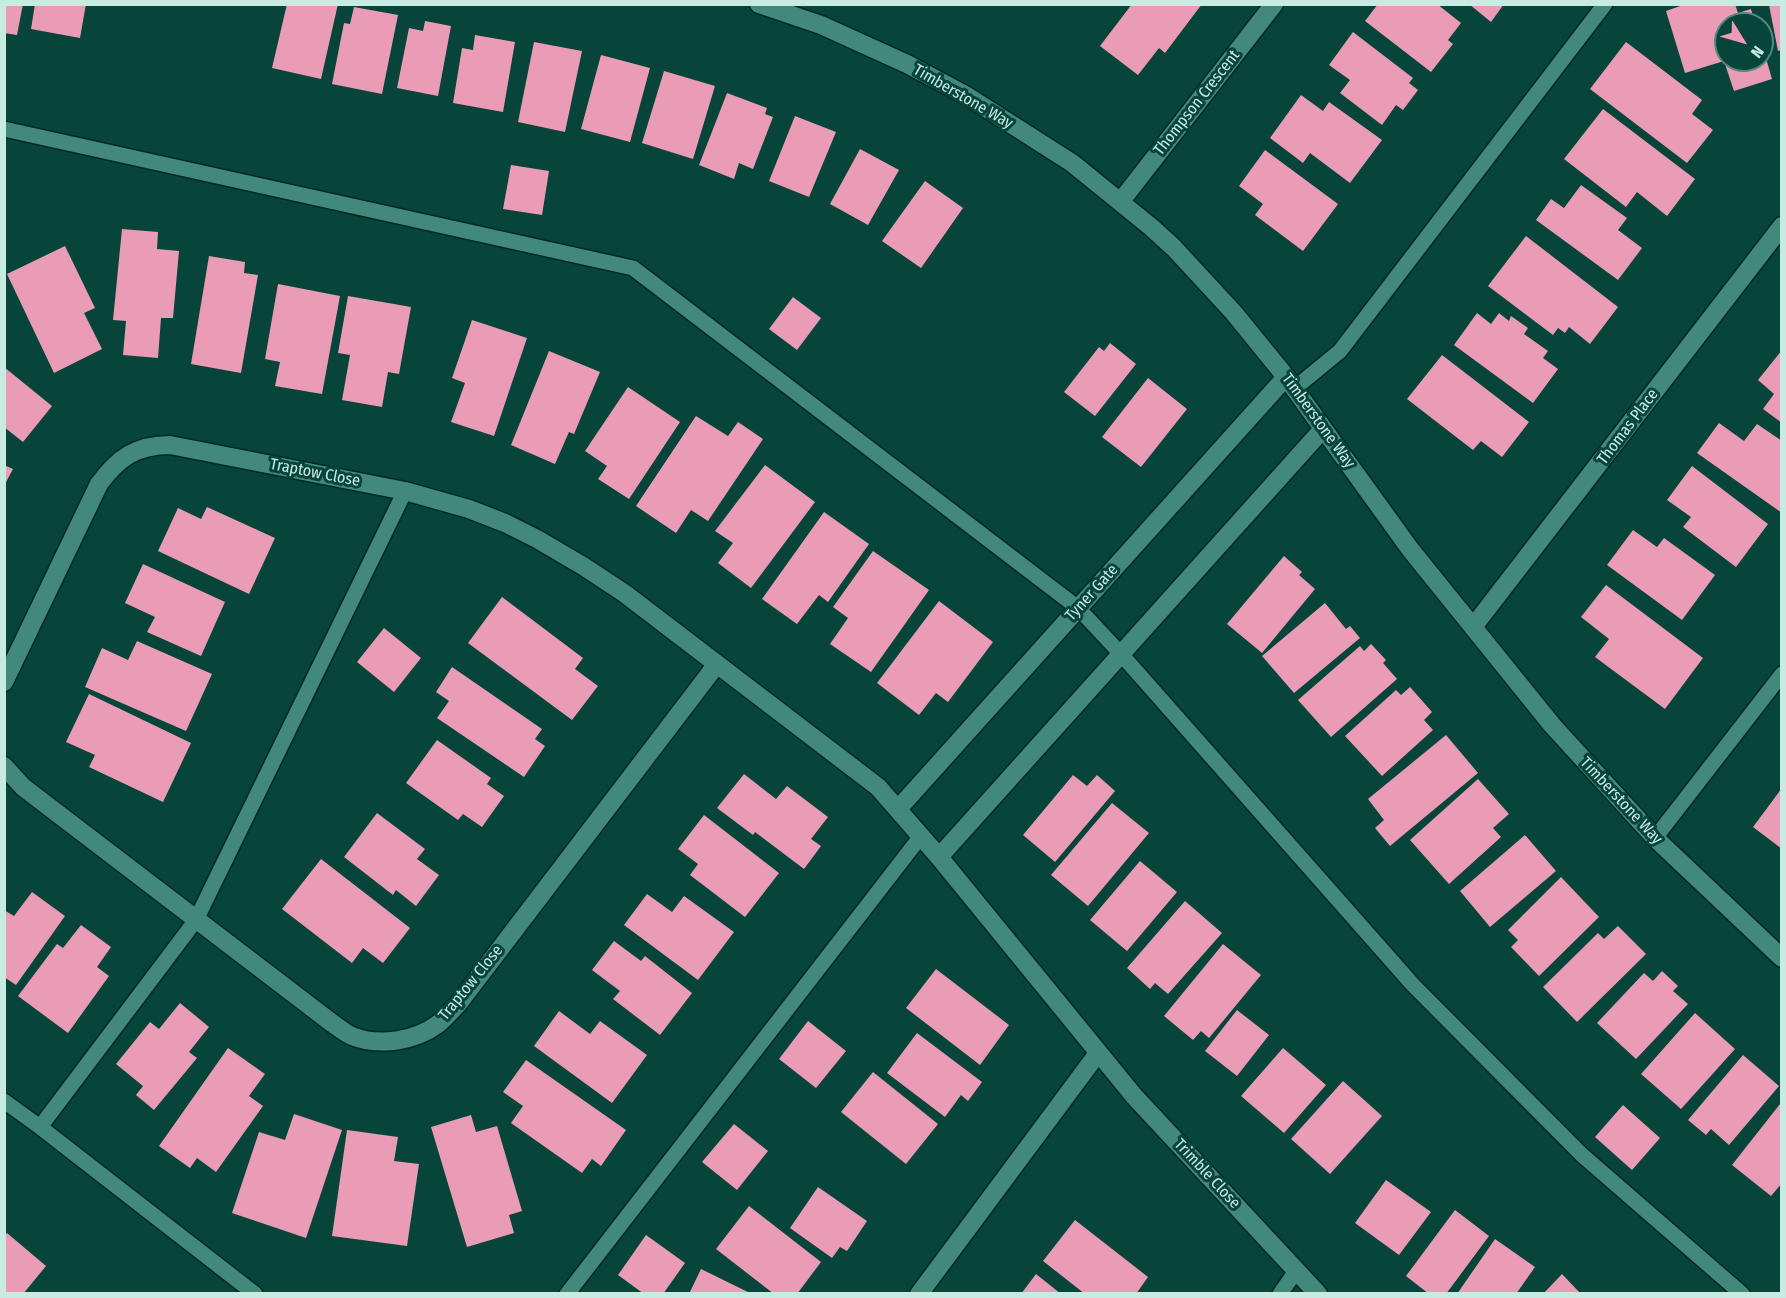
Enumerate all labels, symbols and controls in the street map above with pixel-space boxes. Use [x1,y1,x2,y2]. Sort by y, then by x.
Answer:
north arrow [1714,12,1774,72]
text: N [1747,42,1768,61]
street label: Thompson Crescent [1150,47,1244,159]
street label: Timberstone Way [910,61,1016,133]
street label: Timberstone Way [1277,370,1359,472]
street label: Thomas Place [1593,385,1663,469]
street label: Traptow Close [268,455,362,491]
street label: Tyner Gate [1062,561,1122,625]
street label: Timberstone Way [1576,753,1666,849]
street label: Traptow Close [435,941,507,1025]
street label: Trimble Close [1170,1135,1244,1213]

